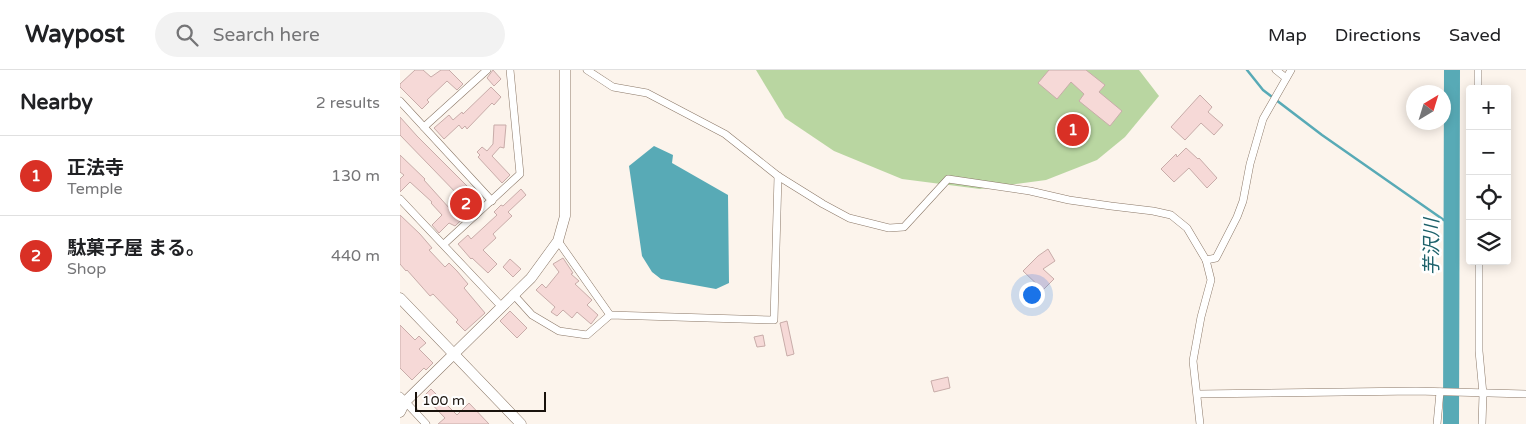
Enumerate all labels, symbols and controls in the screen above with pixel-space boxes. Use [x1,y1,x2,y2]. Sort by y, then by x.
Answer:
search box [155,12,505,57]
text: Waypost [25,20,125,49]
icon: search [173,21,201,49]
text: Search here [213,24,320,46]
text: Map [1268,24,1307,46]
text: Directions [1335,24,1421,46]
text: Saved [1449,24,1501,46]
north arrow [1406,85,1451,130]
map controls [1466,85,1511,265]
button: + [1466,85,1511,130]
text: Nearby [20,90,93,115]
text: 2 results [316,93,380,113]
pin: 1 [1057,111,1089,149]
button: − [1466,130,1511,175]
text: 正法寺 [67,157,124,179]
text: 1 [31,166,41,186]
text: 130 m [331,166,380,186]
button: locate [1466,175,1511,220]
text: Temple [67,179,123,199]
pin: 2 [450,185,482,223]
water label: 芋沢川 [1421,217,1443,276]
button: layers [1466,220,1511,265]
text: 駄菓子屋 まる。 [67,237,205,259]
text: 2 [31,246,41,266]
text: 440 m [331,246,380,266]
text: Shop [67,259,106,279]
your location [1019,282,1045,308]
scale bar [415,389,546,412]
text: 100 m [422,392,465,409]

